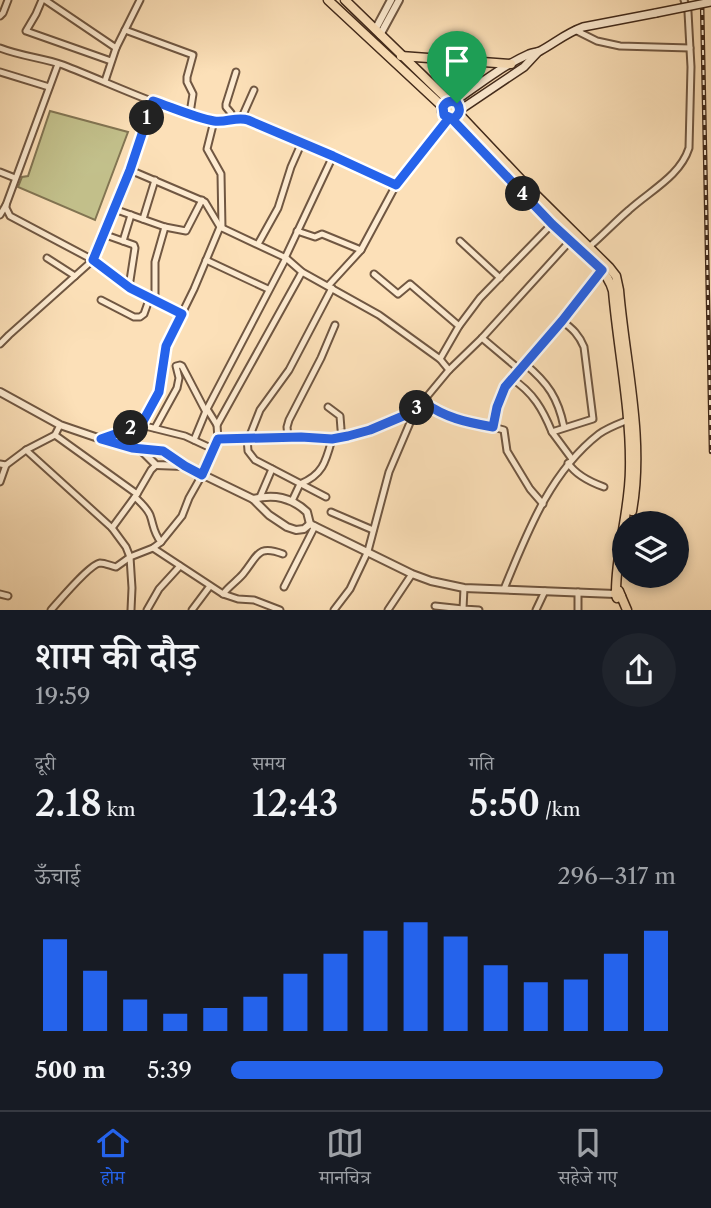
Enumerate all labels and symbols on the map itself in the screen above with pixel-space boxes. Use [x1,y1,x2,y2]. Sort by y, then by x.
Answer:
pin [427,31,487,103]
pin: 1 [130,100,164,136]
pin: 4 [505,176,540,212]
pin: 3 [400,390,434,426]
pin: 2 [114,410,148,446]

